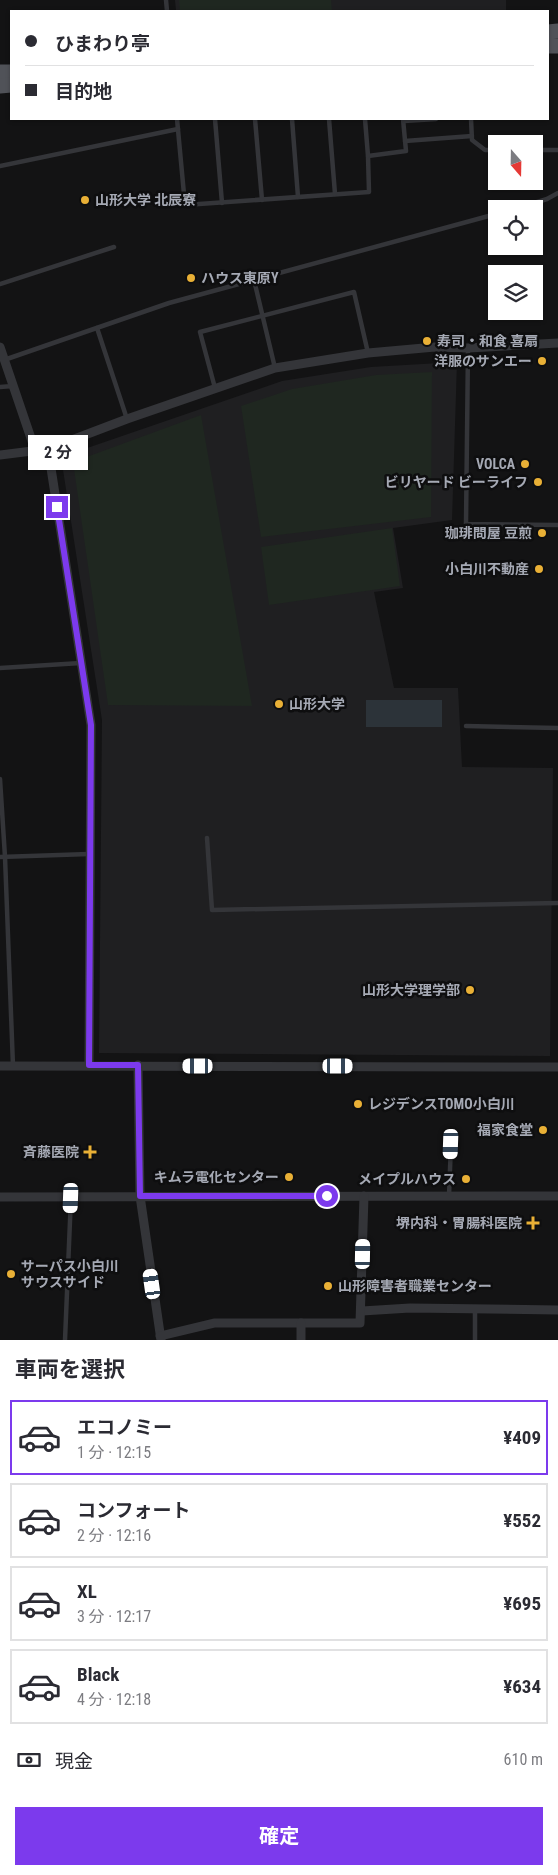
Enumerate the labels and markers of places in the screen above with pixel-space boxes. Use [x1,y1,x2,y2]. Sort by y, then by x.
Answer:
place label: 山形大学 北辰寮 [95,192,196,208]
marker: 山形大学 北辰寮 [79,194,91,206]
place label: ハウス東原Y [201,270,279,286]
marker: ハウス東原Y [185,272,197,284]
place label: 寿司・和食 喜扇 [437,333,538,349]
marker: 寿司・和食 喜扇 [421,335,433,347]
place label: 洋服のサンエー [434,353,532,369]
marker: 洋服のサンエー [536,355,548,367]
place label: VOLCA [476,456,516,472]
marker: VOLCA [519,458,531,470]
place label: ビリヤード ビーライフ [385,474,528,490]
marker: ビリヤード ビーライフ [532,476,544,488]
place label: 珈琲問屋 豆煎 [445,525,532,541]
marker: 珈琲問屋 豆煎 [536,527,548,539]
place label: 小白川不動産 [445,561,529,577]
marker: 小白川不動産 [533,563,545,575]
place label: 山形大学 [289,696,345,712]
marker: 山形大学 [273,698,285,710]
place label: 山形大学理学部 [362,982,460,998]
marker: 山形大学理学部 [464,984,476,996]
place label: レジデンスTOMO小白川 [368,1096,515,1112]
marker: レジデンスTOMO小白川 [352,1098,364,1110]
place label: 福家食堂 [477,1122,533,1138]
marker: 福家食堂 [537,1124,549,1136]
place label: 斉藤医院 [23,1144,79,1160]
marker: 斉藤医院 [83,1145,97,1159]
place label: キムラ電化センター [154,1169,279,1185]
marker: キムラ電化センター [283,1171,295,1183]
place label: メイプルハウス [358,1171,456,1187]
marker: メイプルハウス [460,1173,472,1185]
place label: 堺内科・胃腸科医院 [396,1215,522,1231]
marker: 堺内科・胃腸科医院 [526,1216,540,1230]
place label: サーパス小白川 サウスサイド [21,1258,119,1290]
marker: サーパス小白川 サウスサイド [5,1268,17,1280]
place label: 山形障害者職業センター [338,1278,492,1294]
marker: 山形障害者職業センター [322,1280,334,1292]

